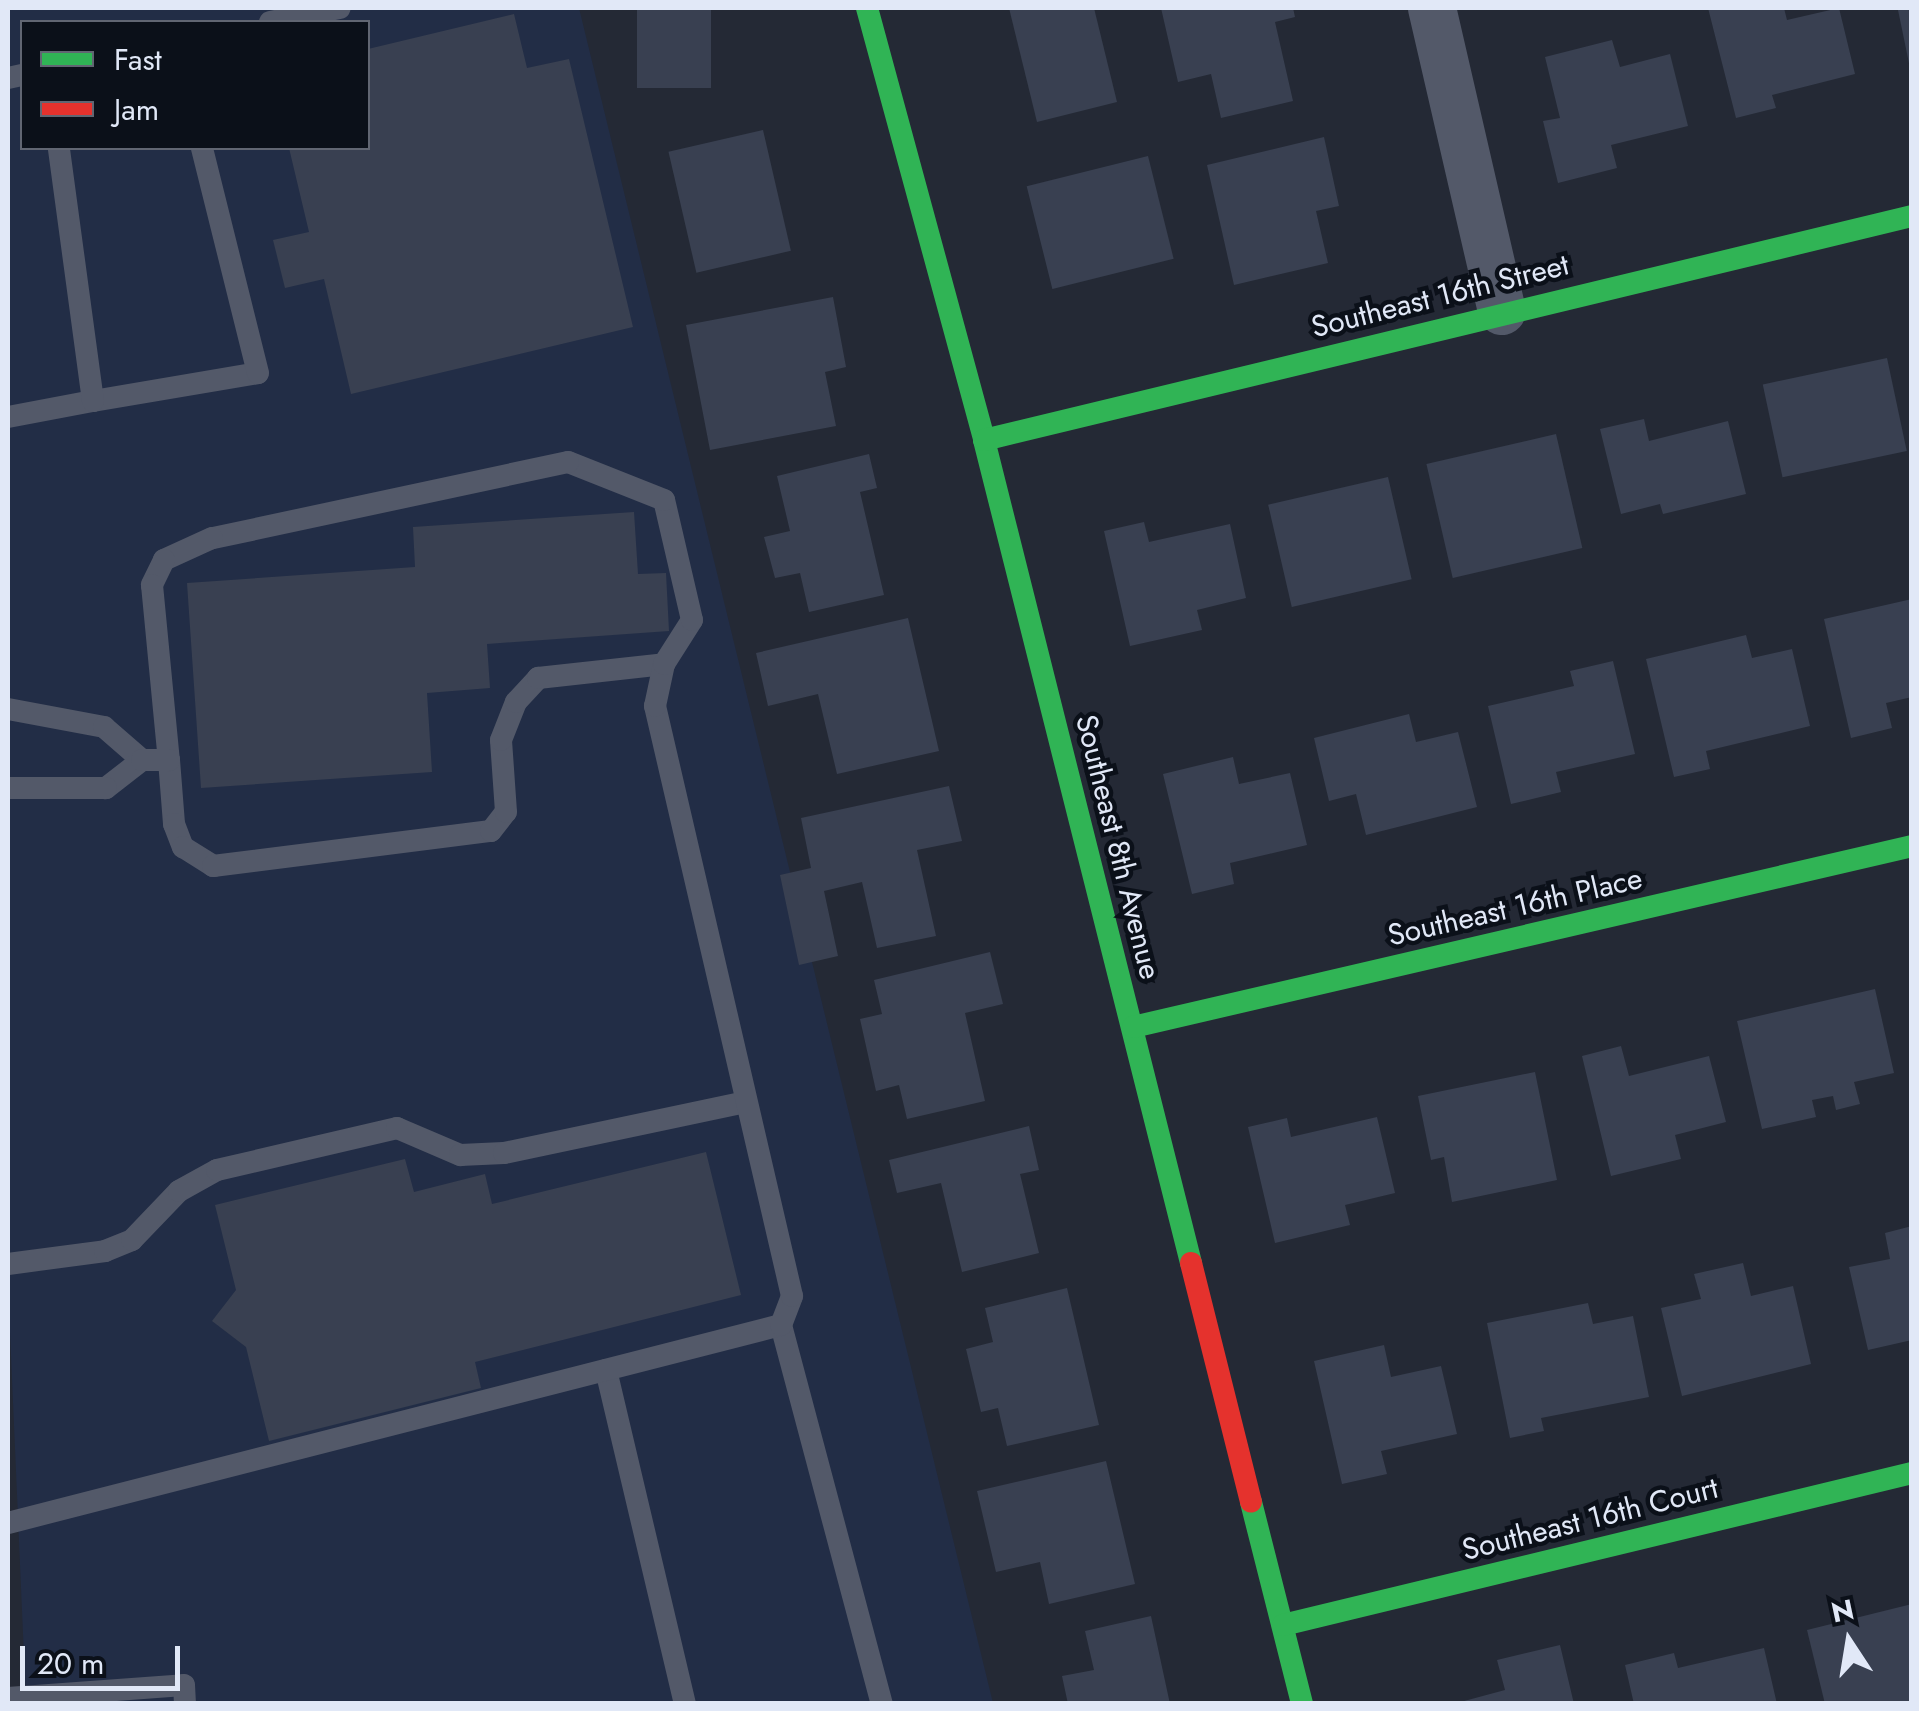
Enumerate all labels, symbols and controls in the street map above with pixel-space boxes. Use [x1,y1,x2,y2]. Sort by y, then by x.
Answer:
legend [20,20,370,150]
text: Fast [114,38,162,81]
text: Jam [114,88,159,131]
street label: Southeast 16th Street [1308,247,1572,345]
street label: Southeast 8th Avenue [1068,711,1168,983]
street label: Southeast 16th Place [1384,860,1646,954]
street label: Southeast 16th Court [1458,1470,1722,1568]
text: N [1828,1589,1858,1634]
north arrow [1799,1591,1899,1691]
scale bar [25,1626,185,1688]
text: 20 m [37,1642,104,1685]

